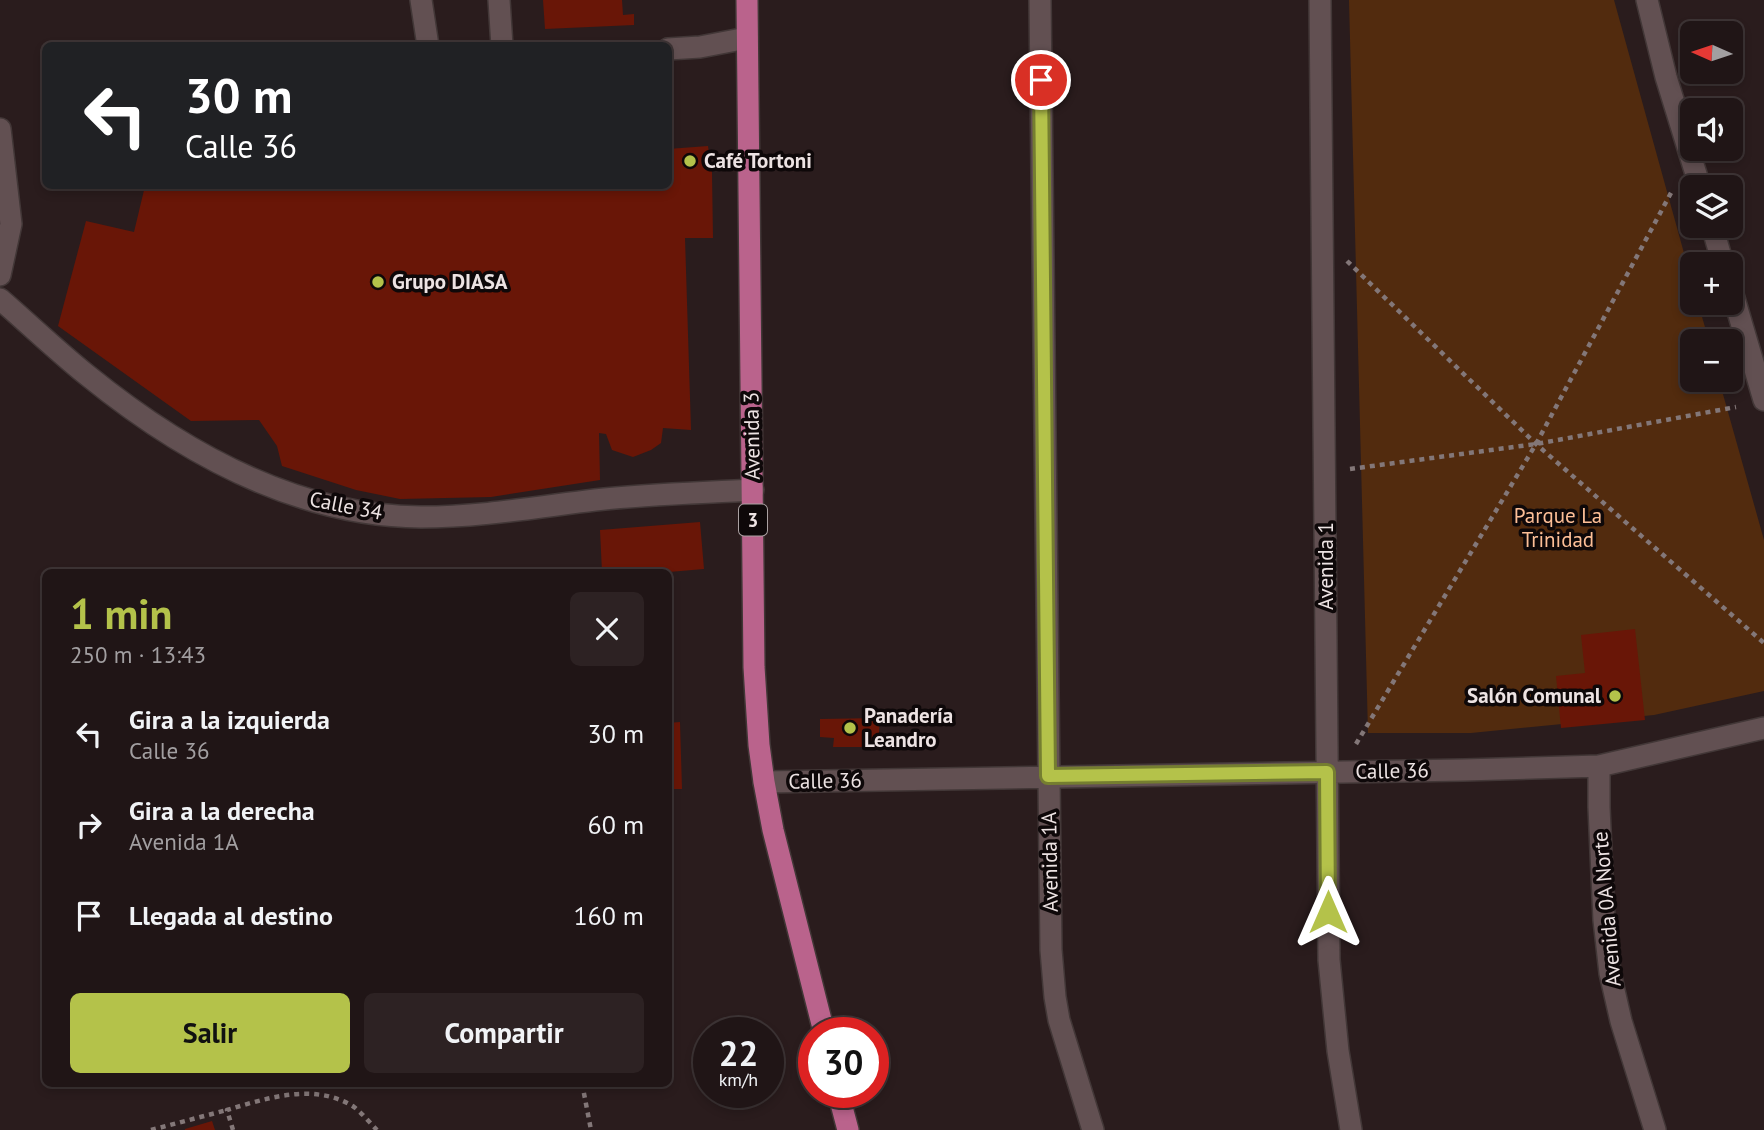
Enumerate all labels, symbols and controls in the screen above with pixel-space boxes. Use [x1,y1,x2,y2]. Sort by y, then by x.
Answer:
north arrow [1680,21,1743,84]
map controls [1680,21,1743,392]
pin [1011,50,1071,110]
icon: arrive [1022,61,1060,99]
text: 30 m [185,63,292,127]
icon: left [70,70,161,161]
button: sound [1680,98,1743,161]
text: Calle 36 [185,125,297,167]
place label: Café Tortoni [704,147,812,174]
marker: Café Tortoni [682,153,698,169]
button: layers [1680,175,1743,238]
button: + [1680,252,1743,315]
place label: Grupo DIASA [392,268,508,295]
marker: Grupo DIASA [370,274,386,290]
button: − [1680,329,1743,392]
street label: Avenida 3 [737,392,766,480]
street label: Calle 34 [307,485,385,526]
park label: Parque La Trinidad [1514,502,1602,553]
road number: 3 [739,505,767,536]
street label: Avenida 1 [1312,522,1339,610]
text: 1 min [70,586,172,641]
button: close [570,592,644,666]
text: 250 m · 13:43 [70,640,206,669]
place label: Salón Comunal [1467,682,1602,709]
marker: Salón Comunal [1607,688,1623,704]
place label: Panadería Leandro [864,702,953,753]
text: Gira a la izquierda [129,703,330,736]
icon: left [70,715,108,753]
text: 30 m [588,717,644,750]
marker: Panadería Leandro [842,720,858,736]
text: Calle 36 [129,736,209,765]
street label: Calle 36 [1355,756,1429,785]
street label: Calle 36 [788,766,862,795]
text: Gira a la derecha [129,794,315,827]
icon: right [70,806,108,844]
text: 60 m [588,808,644,841]
street label: Avenida 1A [1035,811,1064,912]
text: Avenida 1A [129,827,239,856]
street label: Avenida 0A Norte [1586,830,1627,988]
position arrow [1291,875,1365,949]
icon: arrive [70,897,108,935]
text: Llegada al destino [129,899,333,932]
text: 160 m [573,899,644,932]
button: Salir [70,993,350,1073]
button: Compartir [364,993,644,1073]
speed limit sign: 30 [798,1017,889,1108]
text: 22 [719,1030,758,1076]
text: km/h [719,1068,758,1091]

